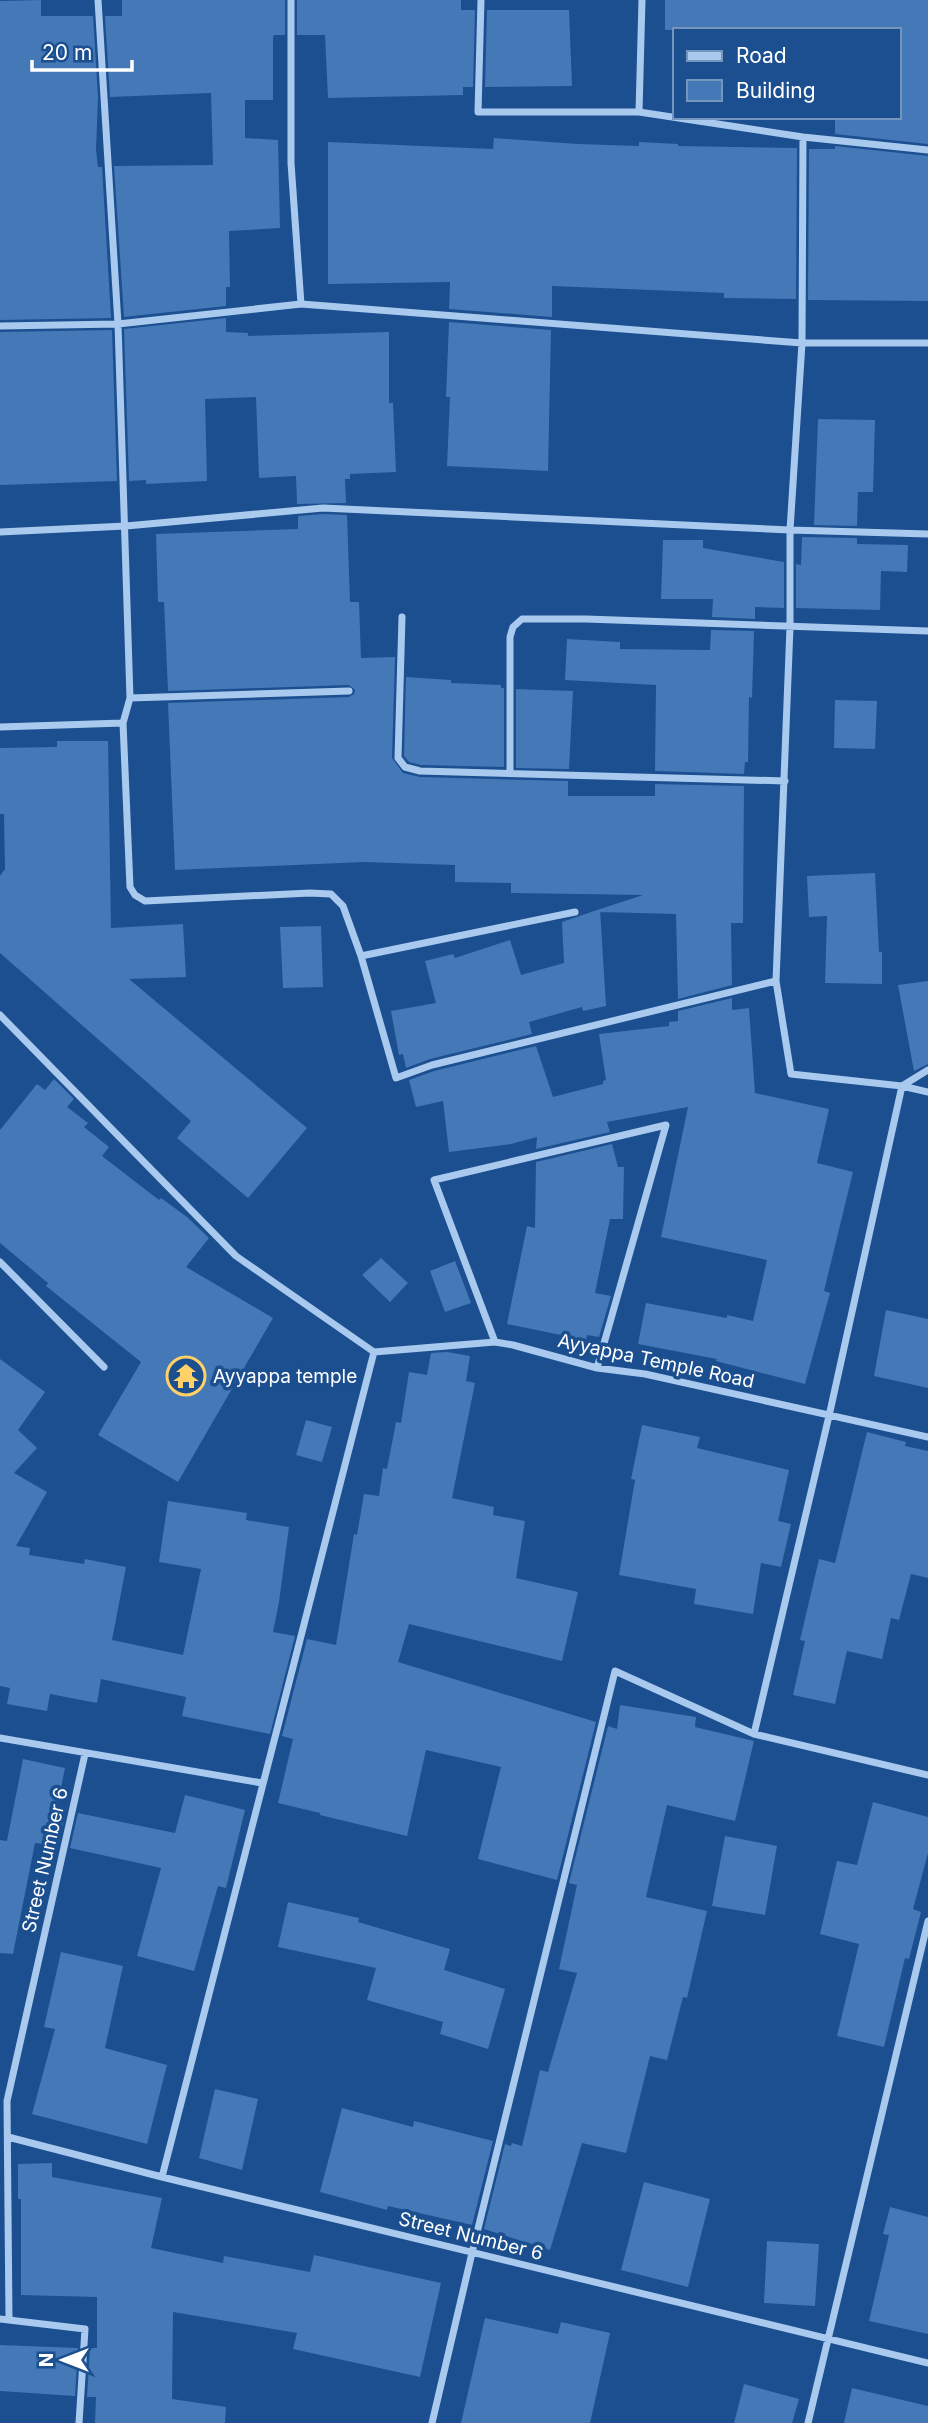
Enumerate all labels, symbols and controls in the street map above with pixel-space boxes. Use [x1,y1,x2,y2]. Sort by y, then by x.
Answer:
scale bar [32,28,131,72]
legend [673,28,900,119]
text: 20 m [42,40,92,65]
text: Road [736,43,787,68]
text: Building [736,78,816,103]
street label: Ayyappa Temple Road [556,1329,756,1393]
temple icon: Ayyappa temple [165,1355,207,1397]
place label: Ayyappa temple [213,1365,357,1388]
street label: Street Number 6 [17,1785,73,1935]
street label: Street Number 6 [396,2207,546,2265]
north arrow [28,2325,98,2395]
text: N [35,2353,58,2367]

